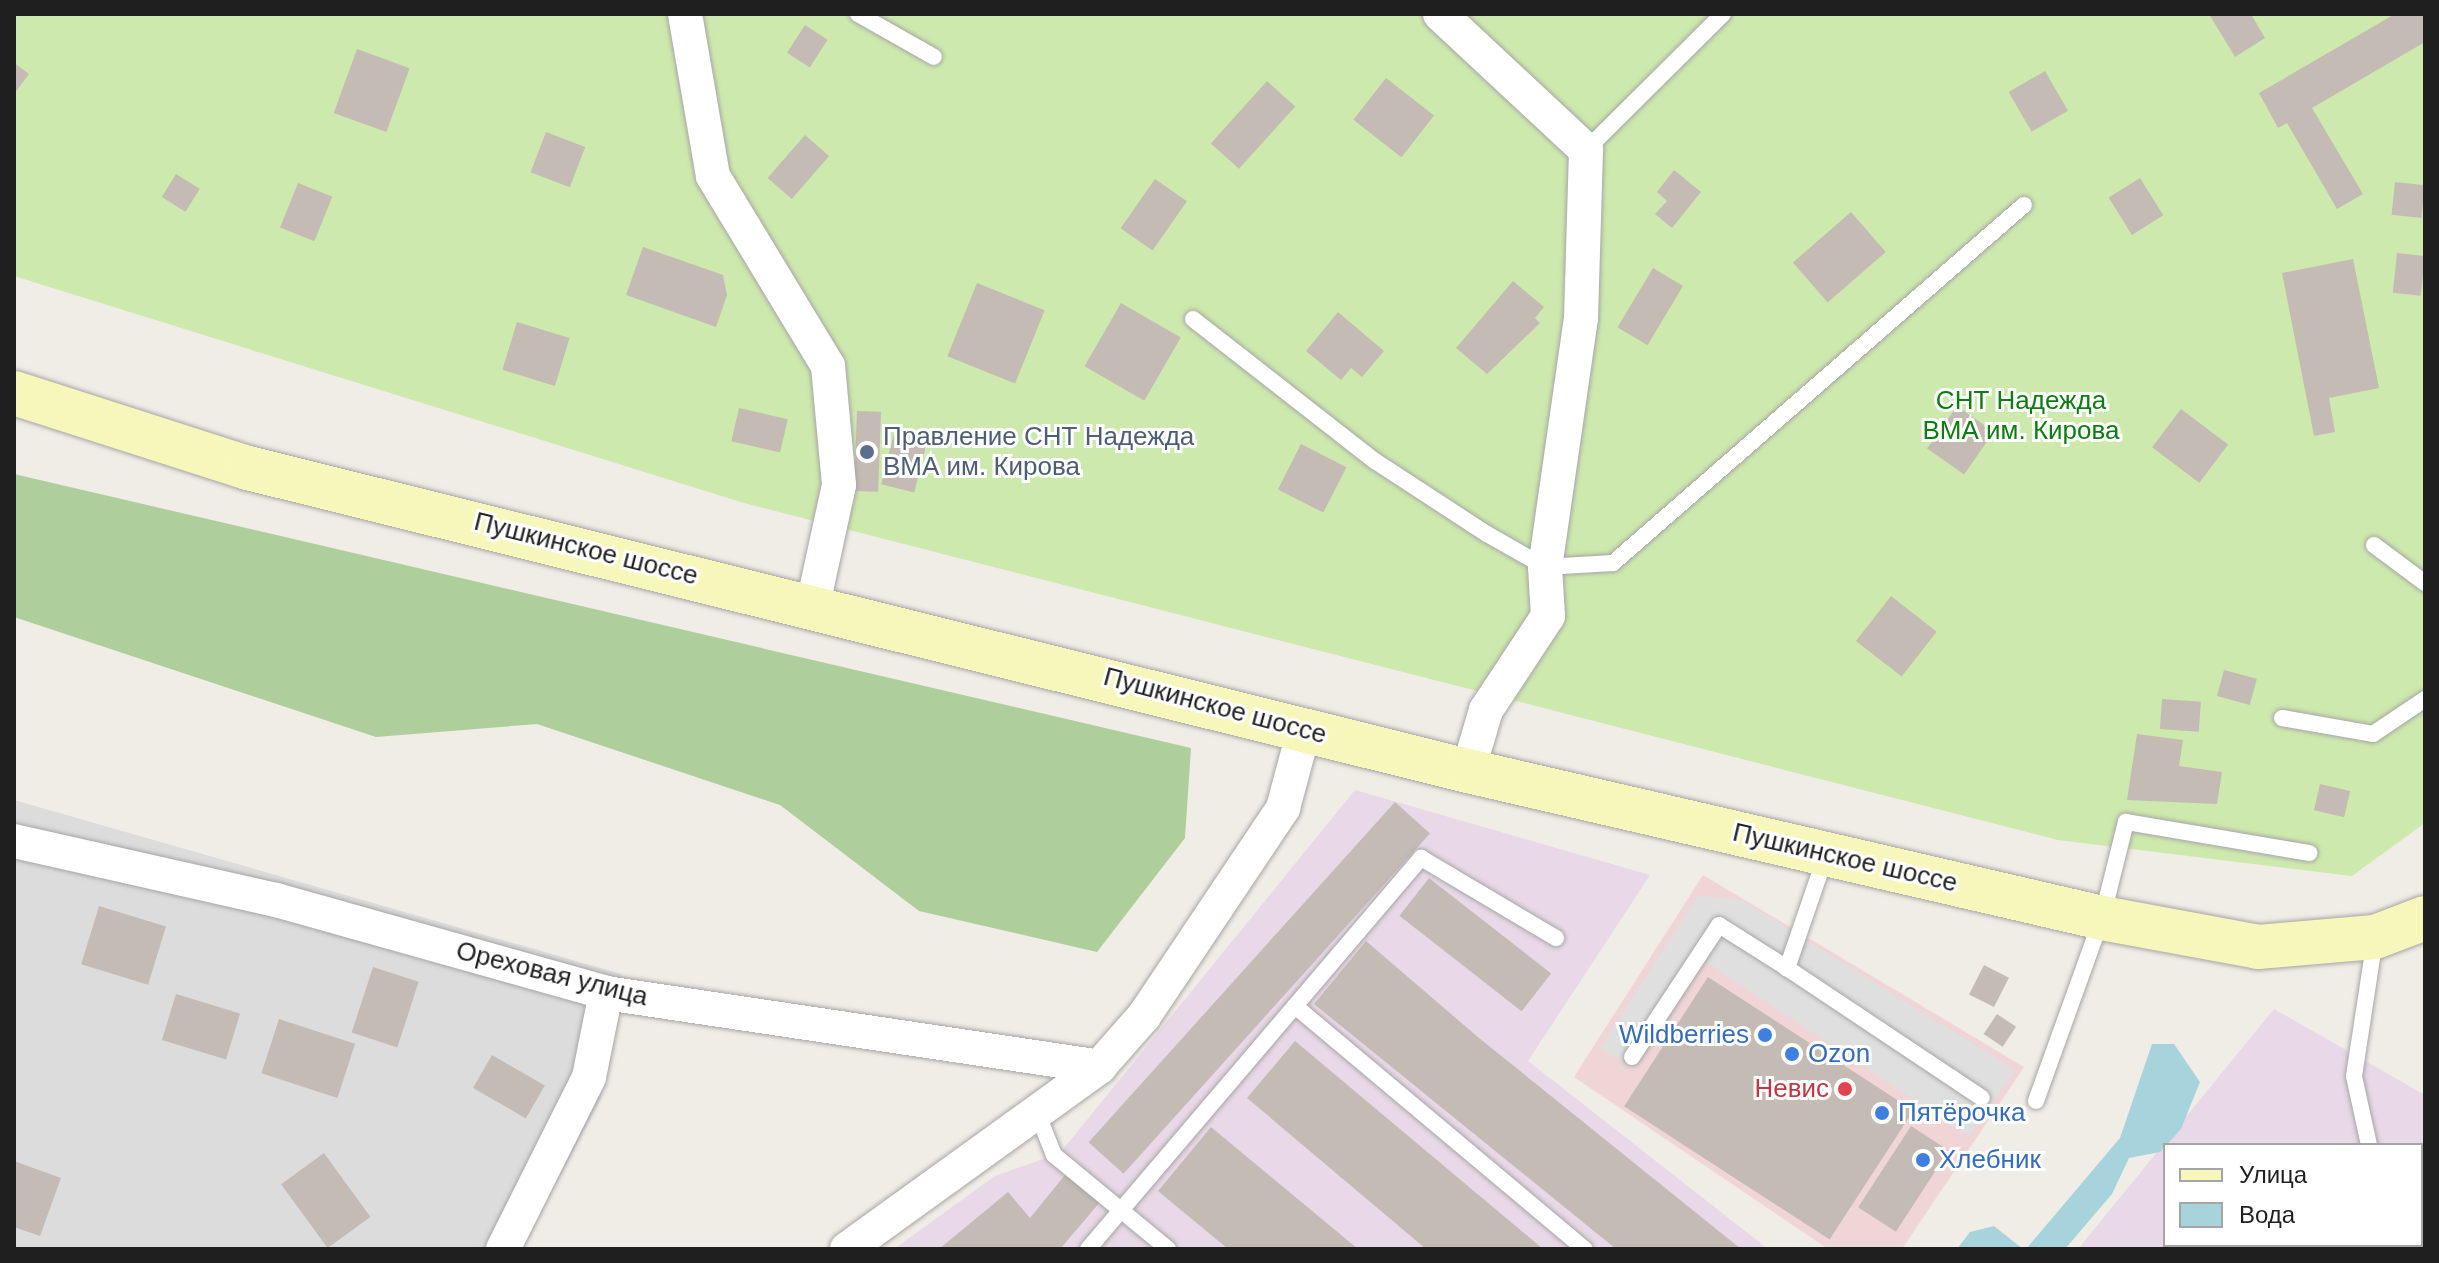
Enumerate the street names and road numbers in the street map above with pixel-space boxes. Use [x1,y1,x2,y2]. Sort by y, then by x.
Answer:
street label: Пушкинское шоссе [471,506,701,592]
street label: Пушкинское шоссе [1100,661,1330,751]
street label: Пушкинское шоссе [1730,817,1960,899]
street label: Ореховая улица [453,935,651,1013]

